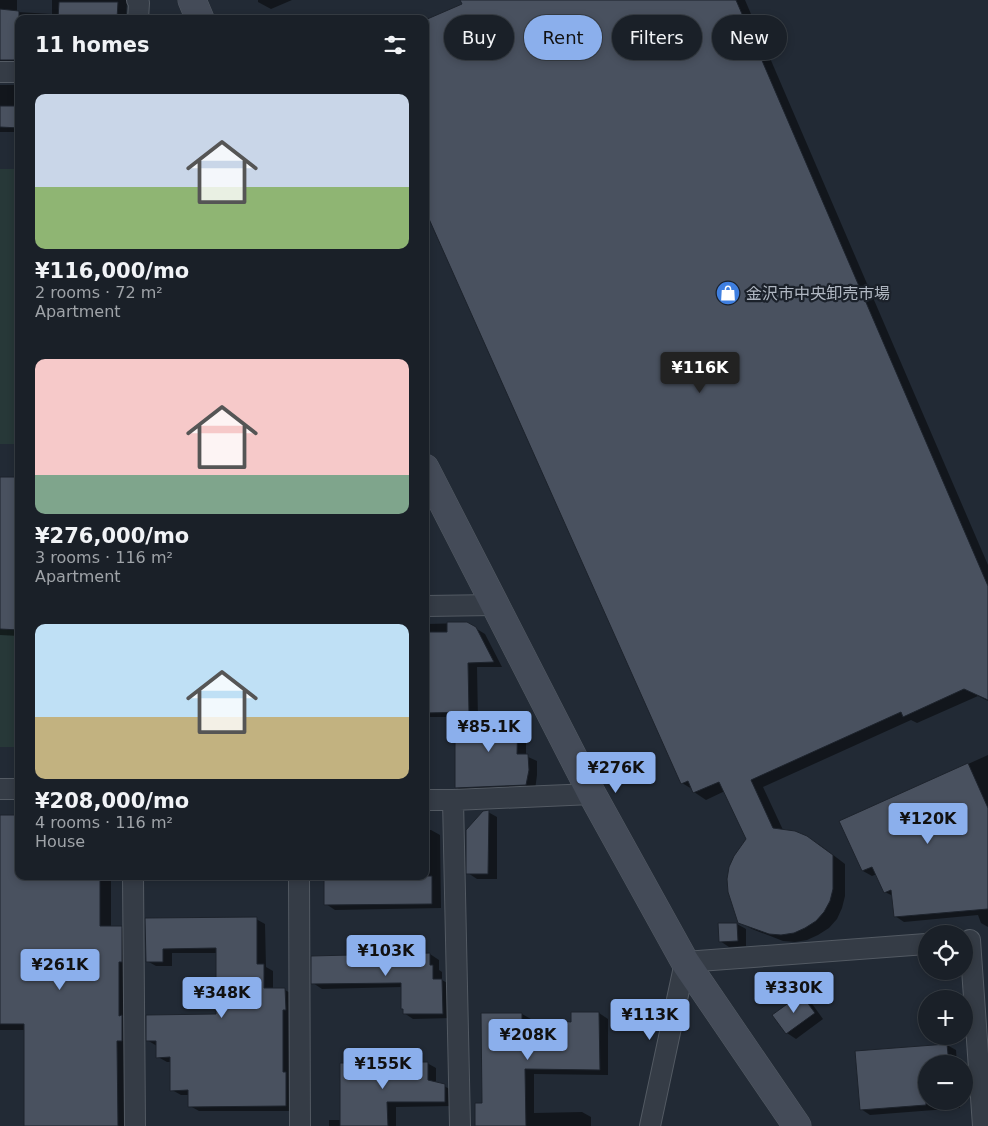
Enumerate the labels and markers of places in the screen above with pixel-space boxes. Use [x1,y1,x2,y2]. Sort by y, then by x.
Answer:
shop icon: 金沢市中央卸売市場 [715,280,741,306]
place label: 金沢市中央卸売市場 [746,284,890,303]
pin: ¥116K [665,352,735,394]
pin: ¥85.1K [448,710,530,753]
pin: ¥276K [581,752,651,794]
pin: ¥120K [893,802,963,845]
pin: ¥103K [351,934,421,977]
pin: ¥261K [25,948,95,991]
pin: ¥330K [759,972,829,1014]
pin: ¥348K [187,976,257,1019]
pin: ¥113K [615,998,685,1041]
pin: ¥208K [493,1018,563,1061]
pin: ¥155K [348,1048,418,1090]

